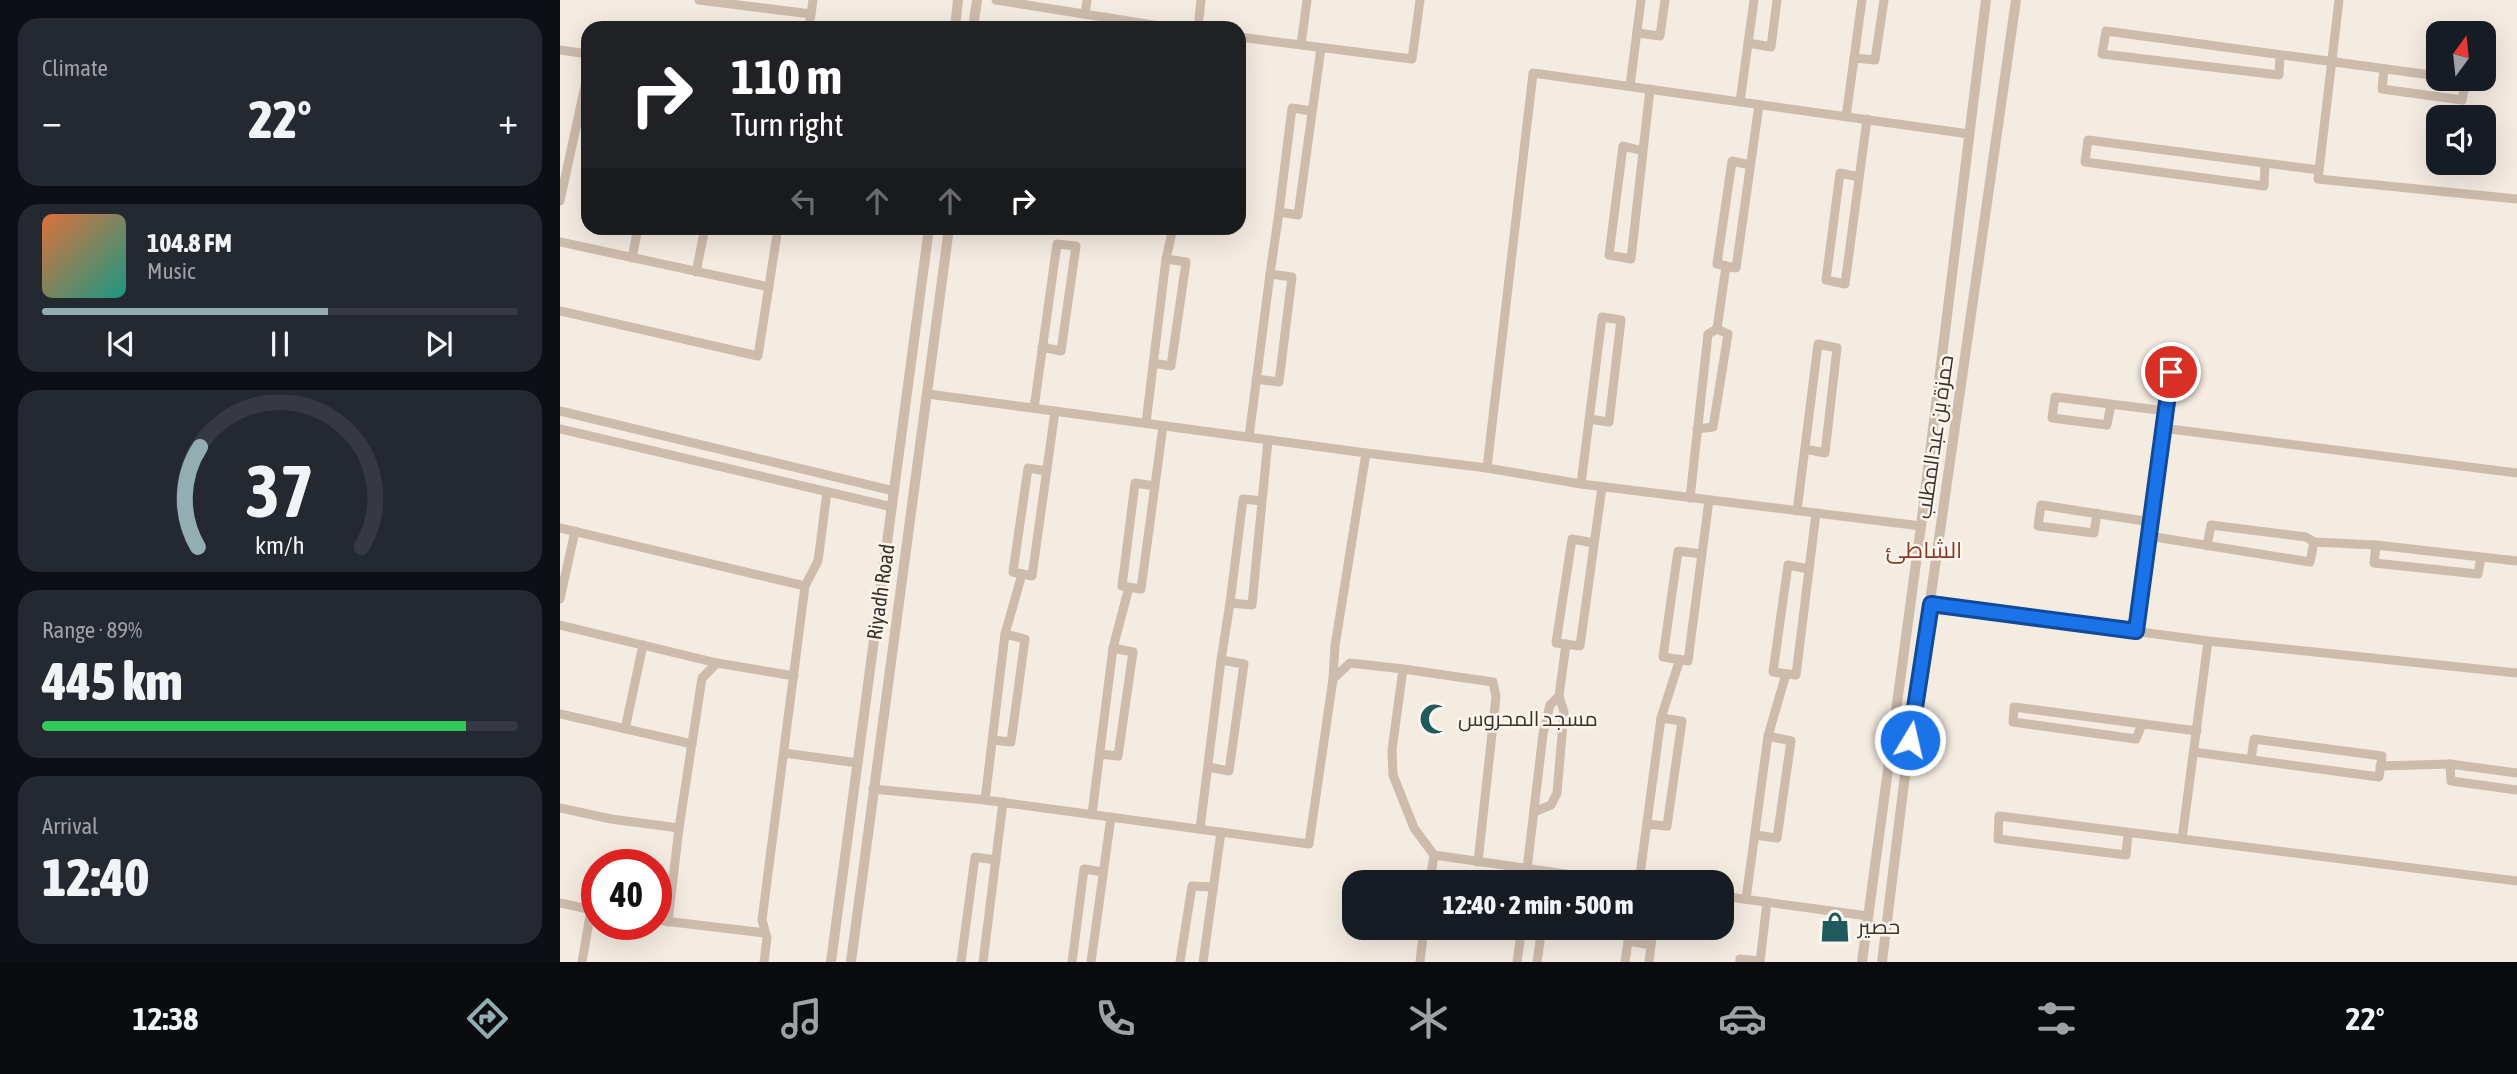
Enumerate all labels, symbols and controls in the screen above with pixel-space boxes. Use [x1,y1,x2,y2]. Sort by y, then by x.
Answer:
north arrow [2426,21,2496,91]
map controls [2426,21,2496,175]
text: 110 m [731,48,842,104]
icon: right [616,49,707,140]
text: Climate [42,55,108,81]
text: 22° [248,89,312,149]
text: − [42,99,62,142]
text: + [498,99,518,142]
button: sound [2426,105,2496,175]
text: Turn right [731,106,844,143]
icon: left [785,182,823,220]
icon: ahead [858,182,896,220]
icon: ahead [931,182,969,220]
icon: right [1004,182,1042,220]
text: 104.8 FM [147,228,232,258]
text: Music [147,258,195,284]
icon: previous [102,325,140,363]
icon: pause [261,325,299,363]
icon: next [420,325,458,363]
pin [2141,342,2201,402]
street label: حمزة بن عبدالمطلب [1911,353,1959,521]
icon: arrive [2152,353,2190,391]
text: 37 [246,449,314,532]
text: km/h [255,531,305,559]
district label: الشاطئ [1886,537,1962,564]
street label: Riyadh Road [861,542,899,641]
text: Range · 89% [42,617,142,643]
text: 445 km [42,651,183,711]
mosque icon: مسجد المحروس [1418,702,1452,736]
position arrow [1873,703,1947,777]
place label: مسجد المحروس [1458,706,1598,732]
text: Arrival [42,813,98,839]
text: 12:40 [42,847,149,907]
speed limit sign: 40 [581,849,672,940]
text: 12:40 · 2 min · 500 m [1443,890,1633,920]
shop icon: حصير [1818,910,1852,944]
place label: حصير [1857,914,1900,939]
icon: directions [463,994,512,1043]
icon: music [777,994,826,1043]
icon: phone [1091,994,1140,1043]
icon: climate [1404,994,1453,1043]
icon: car [1718,994,1767,1043]
icon: filters [2032,994,2081,1043]
text: 12:38 [132,1000,198,1037]
text: 22° [2346,1000,2385,1037]

